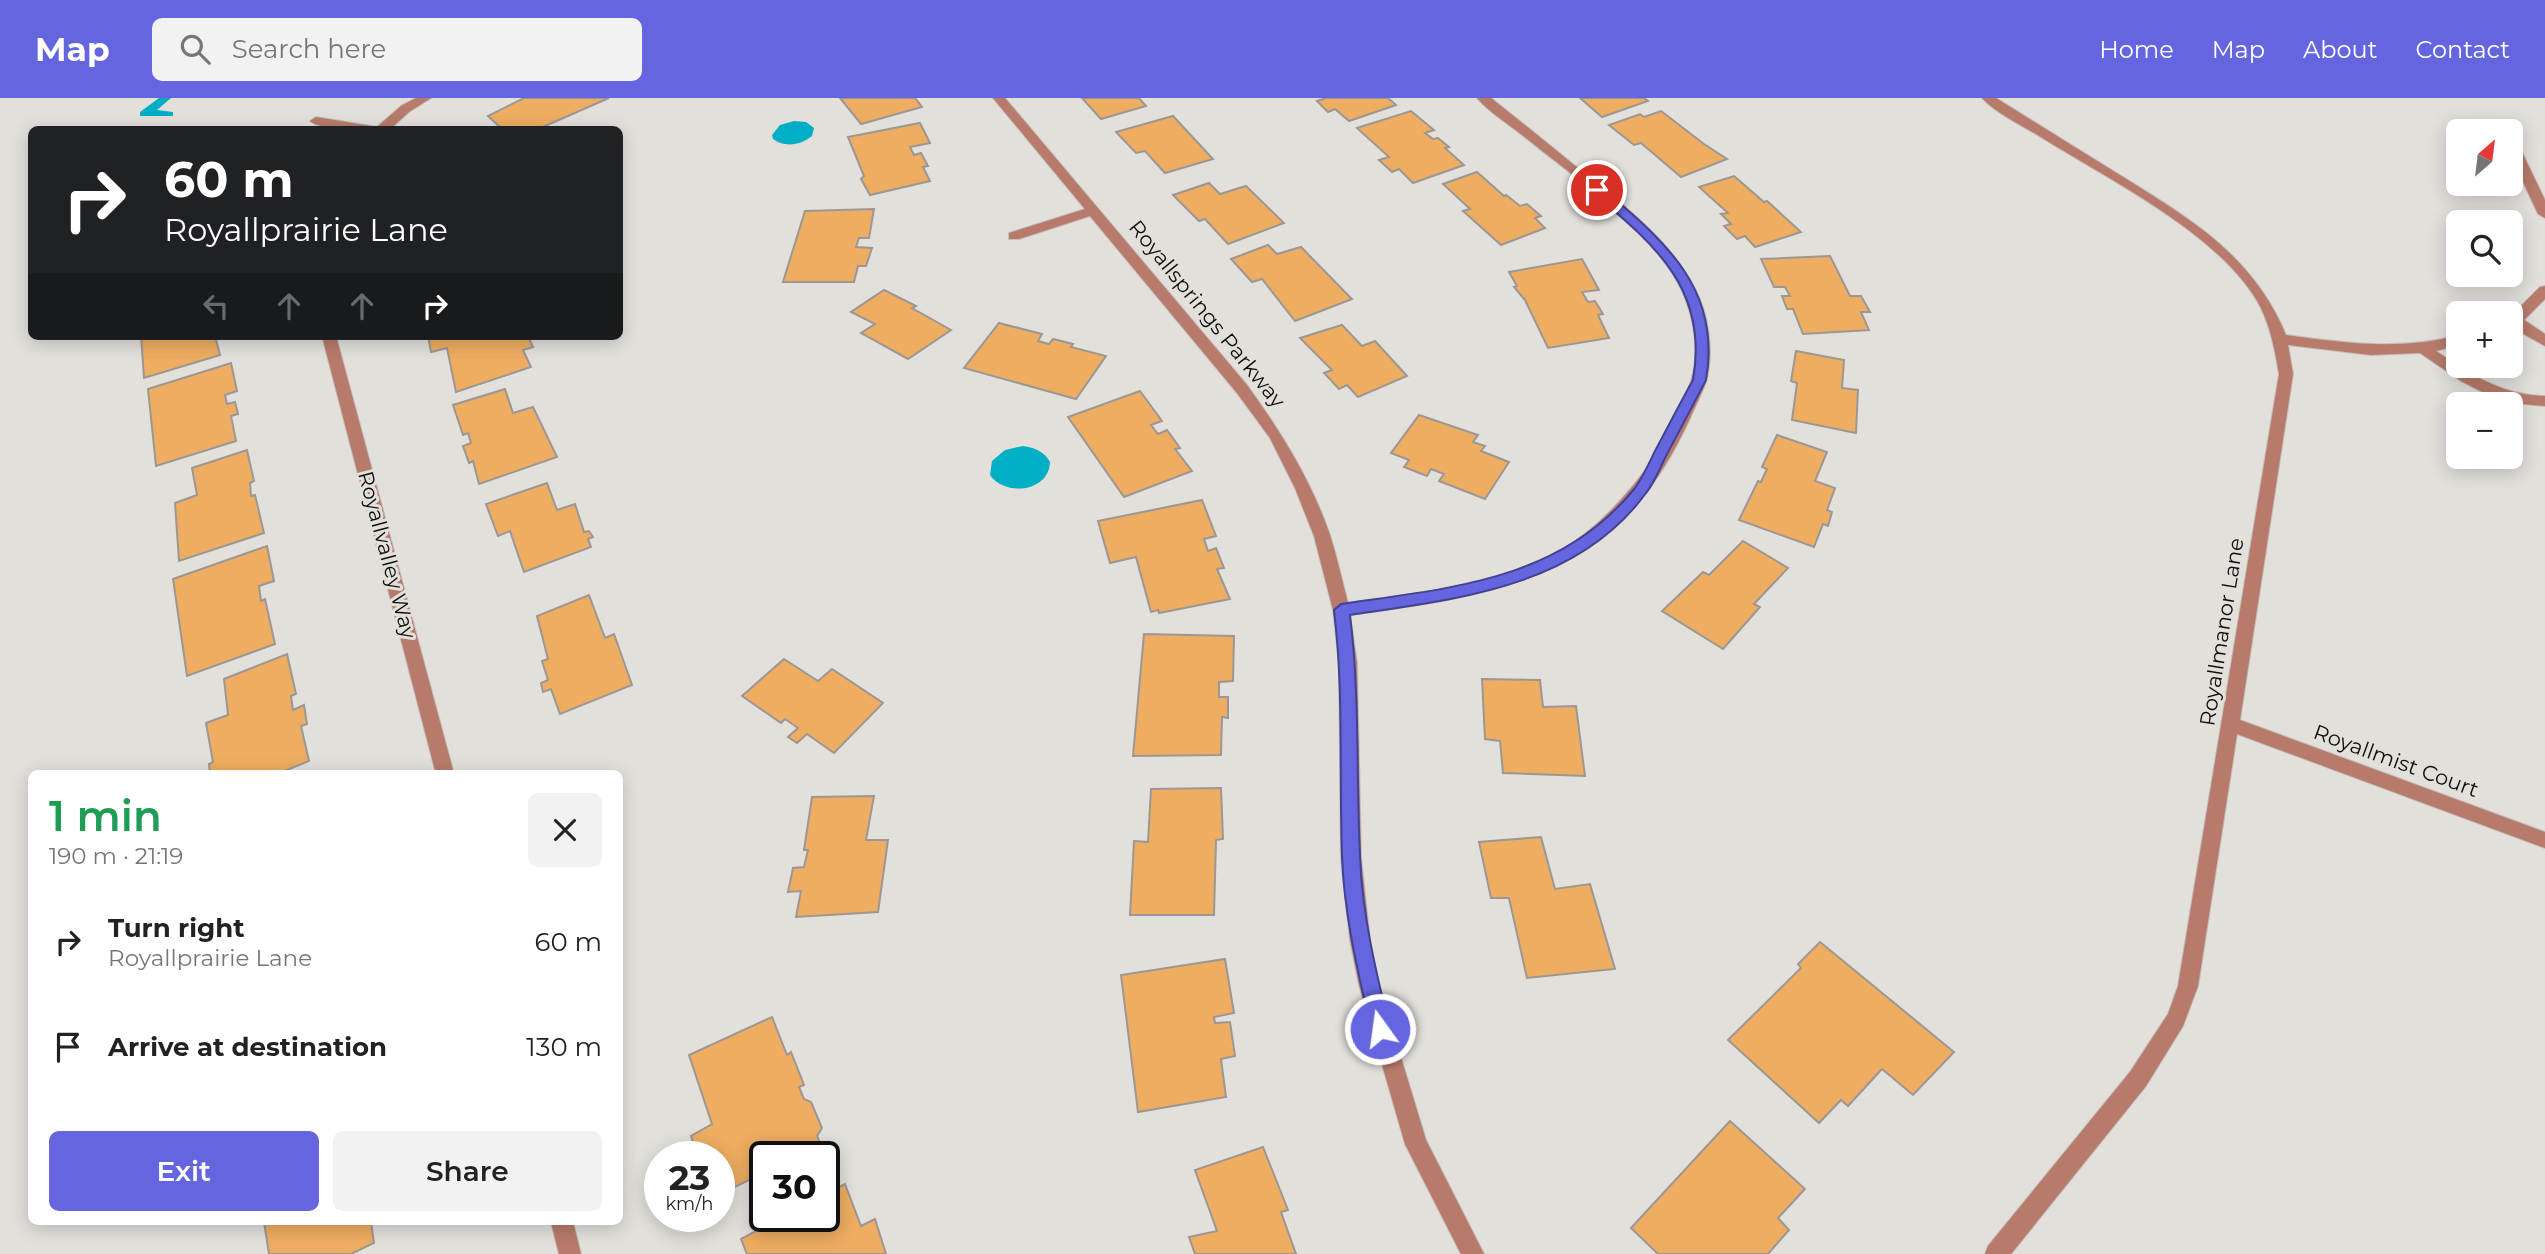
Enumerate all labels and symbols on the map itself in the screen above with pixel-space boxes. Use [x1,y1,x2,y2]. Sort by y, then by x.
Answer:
north arrow [2446,119,2524,196]
pin [1567,160,1627,220]
street label: Royallsprings Parkway [1124,215,1291,413]
street label: Royallvalley Way [353,468,422,642]
street label: Royallmanor Lane [2194,536,2249,728]
street label: Royallmist Court [2310,719,2482,802]
position arrow [1343,992,1417,1066]
speed limit sign: 30 [749,1141,840,1232]

